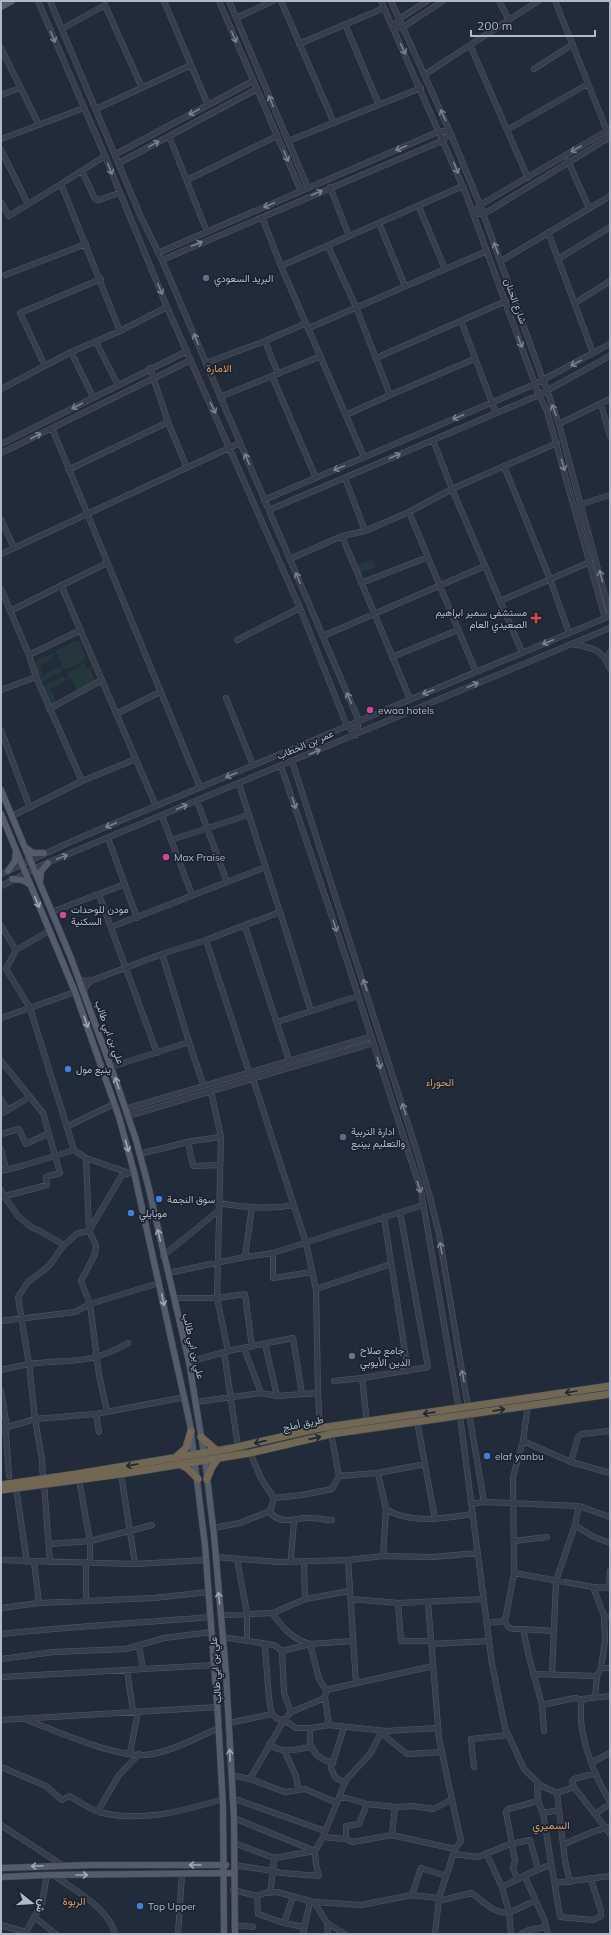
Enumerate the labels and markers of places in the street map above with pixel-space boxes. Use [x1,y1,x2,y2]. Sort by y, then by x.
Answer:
place label: البريد السعودي [214,272,273,287]
marker: البريد السعودي [201,273,211,283]
place label: مستشفى سمير ابراهيم الصعيدي العام [435,606,527,633]
marker: مستشفى سمير ابراهيم الصعيدي العام [530,612,542,624]
place label: ewaa hotels [378,704,434,717]
marker: ewaa hotels [365,705,375,715]
place label: Max Praise [174,851,225,864]
marker: Max Praise [161,852,171,862]
place label: مودن للوحدات السكنية [71,903,129,928]
marker: مودن للوحدات السكنية [58,910,68,920]
place label: ينبع مول [76,1063,111,1076]
marker: ينبع مول [63,1064,73,1074]
place label: ادارة التربية والتعليم بينبع [351,1125,405,1150]
marker: ادارة التربية والتعليم بينبع [338,1132,348,1142]
place label: سوق النجمة [167,1193,215,1206]
marker: سوق النجمة [154,1194,164,1204]
place label: موبايلي [139,1207,167,1222]
marker: موبايلي [126,1208,136,1218]
place label: جامع صلاح الدين الأيوبي [360,1344,410,1371]
marker: جامع صلاح الدين الأيوبي [347,1351,357,1361]
place label: elaf yanbu [495,1450,544,1463]
marker: elaf yanbu [482,1451,492,1461]
place label: Top Upper [148,1900,196,1913]
marker: Top Upper [135,1901,145,1911]

